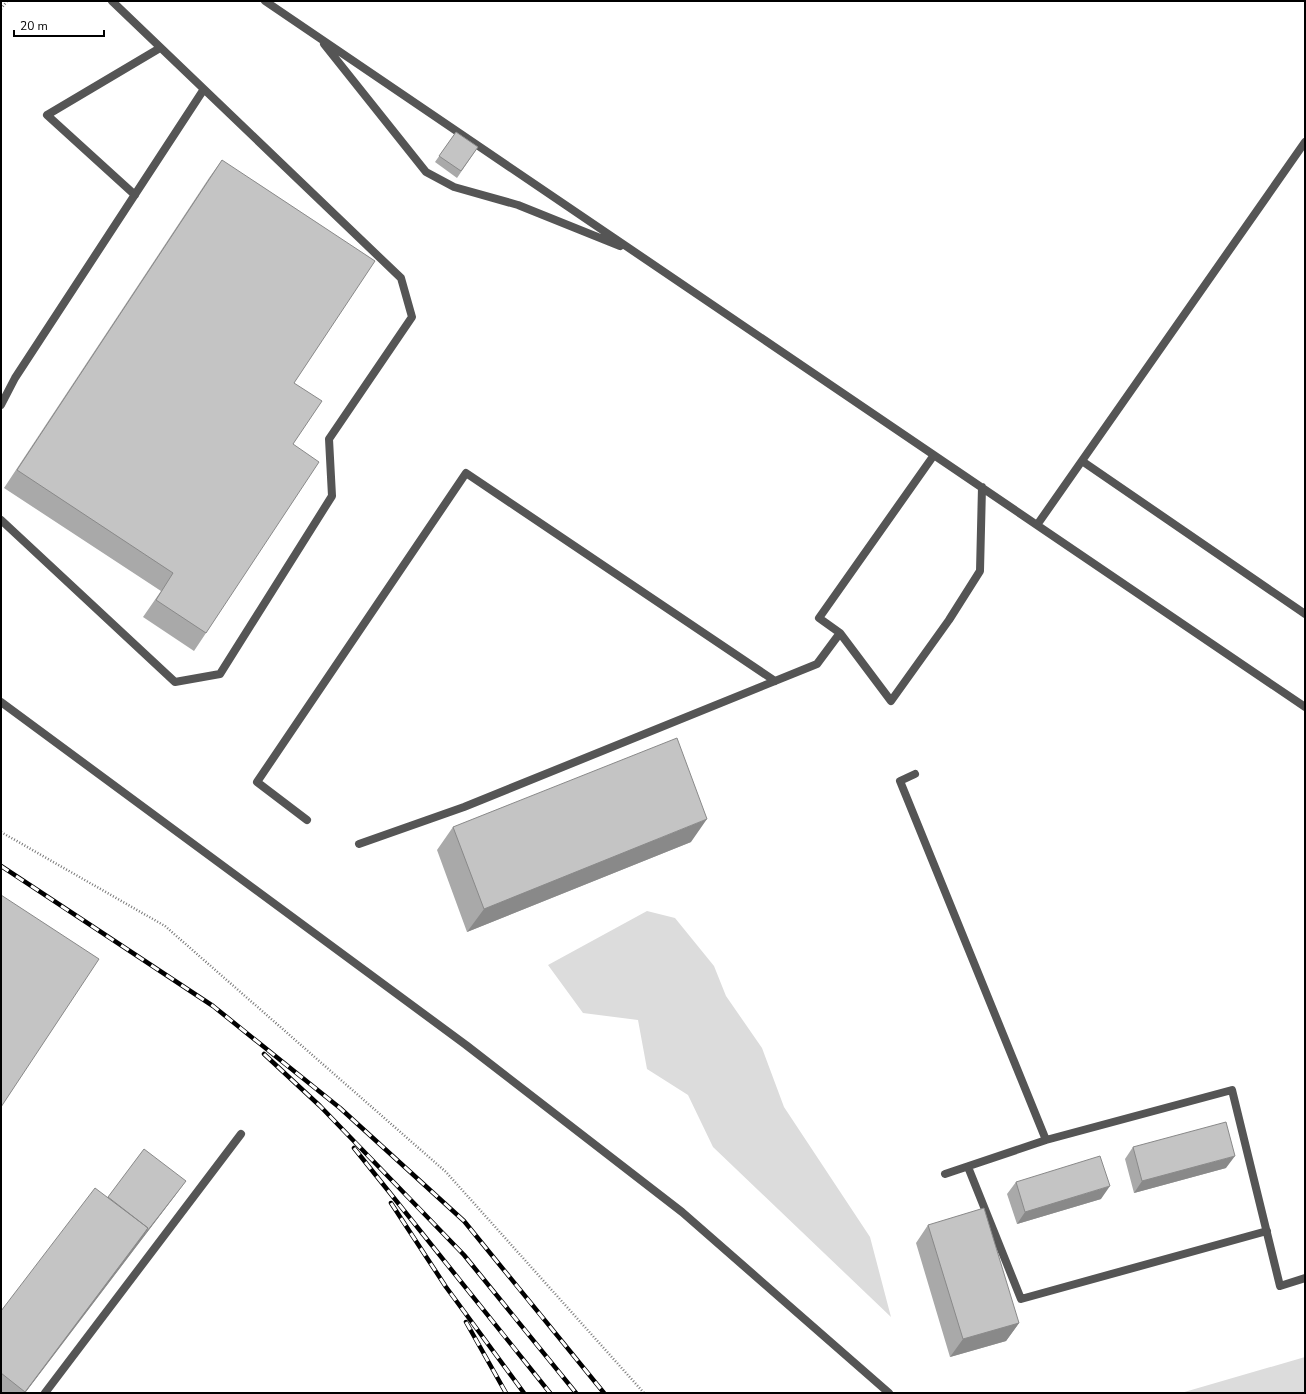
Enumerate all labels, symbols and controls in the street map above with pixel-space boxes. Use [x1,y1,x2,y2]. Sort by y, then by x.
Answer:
scale bar [14,12,104,38]
text: 20 m [20,18,48,34]

